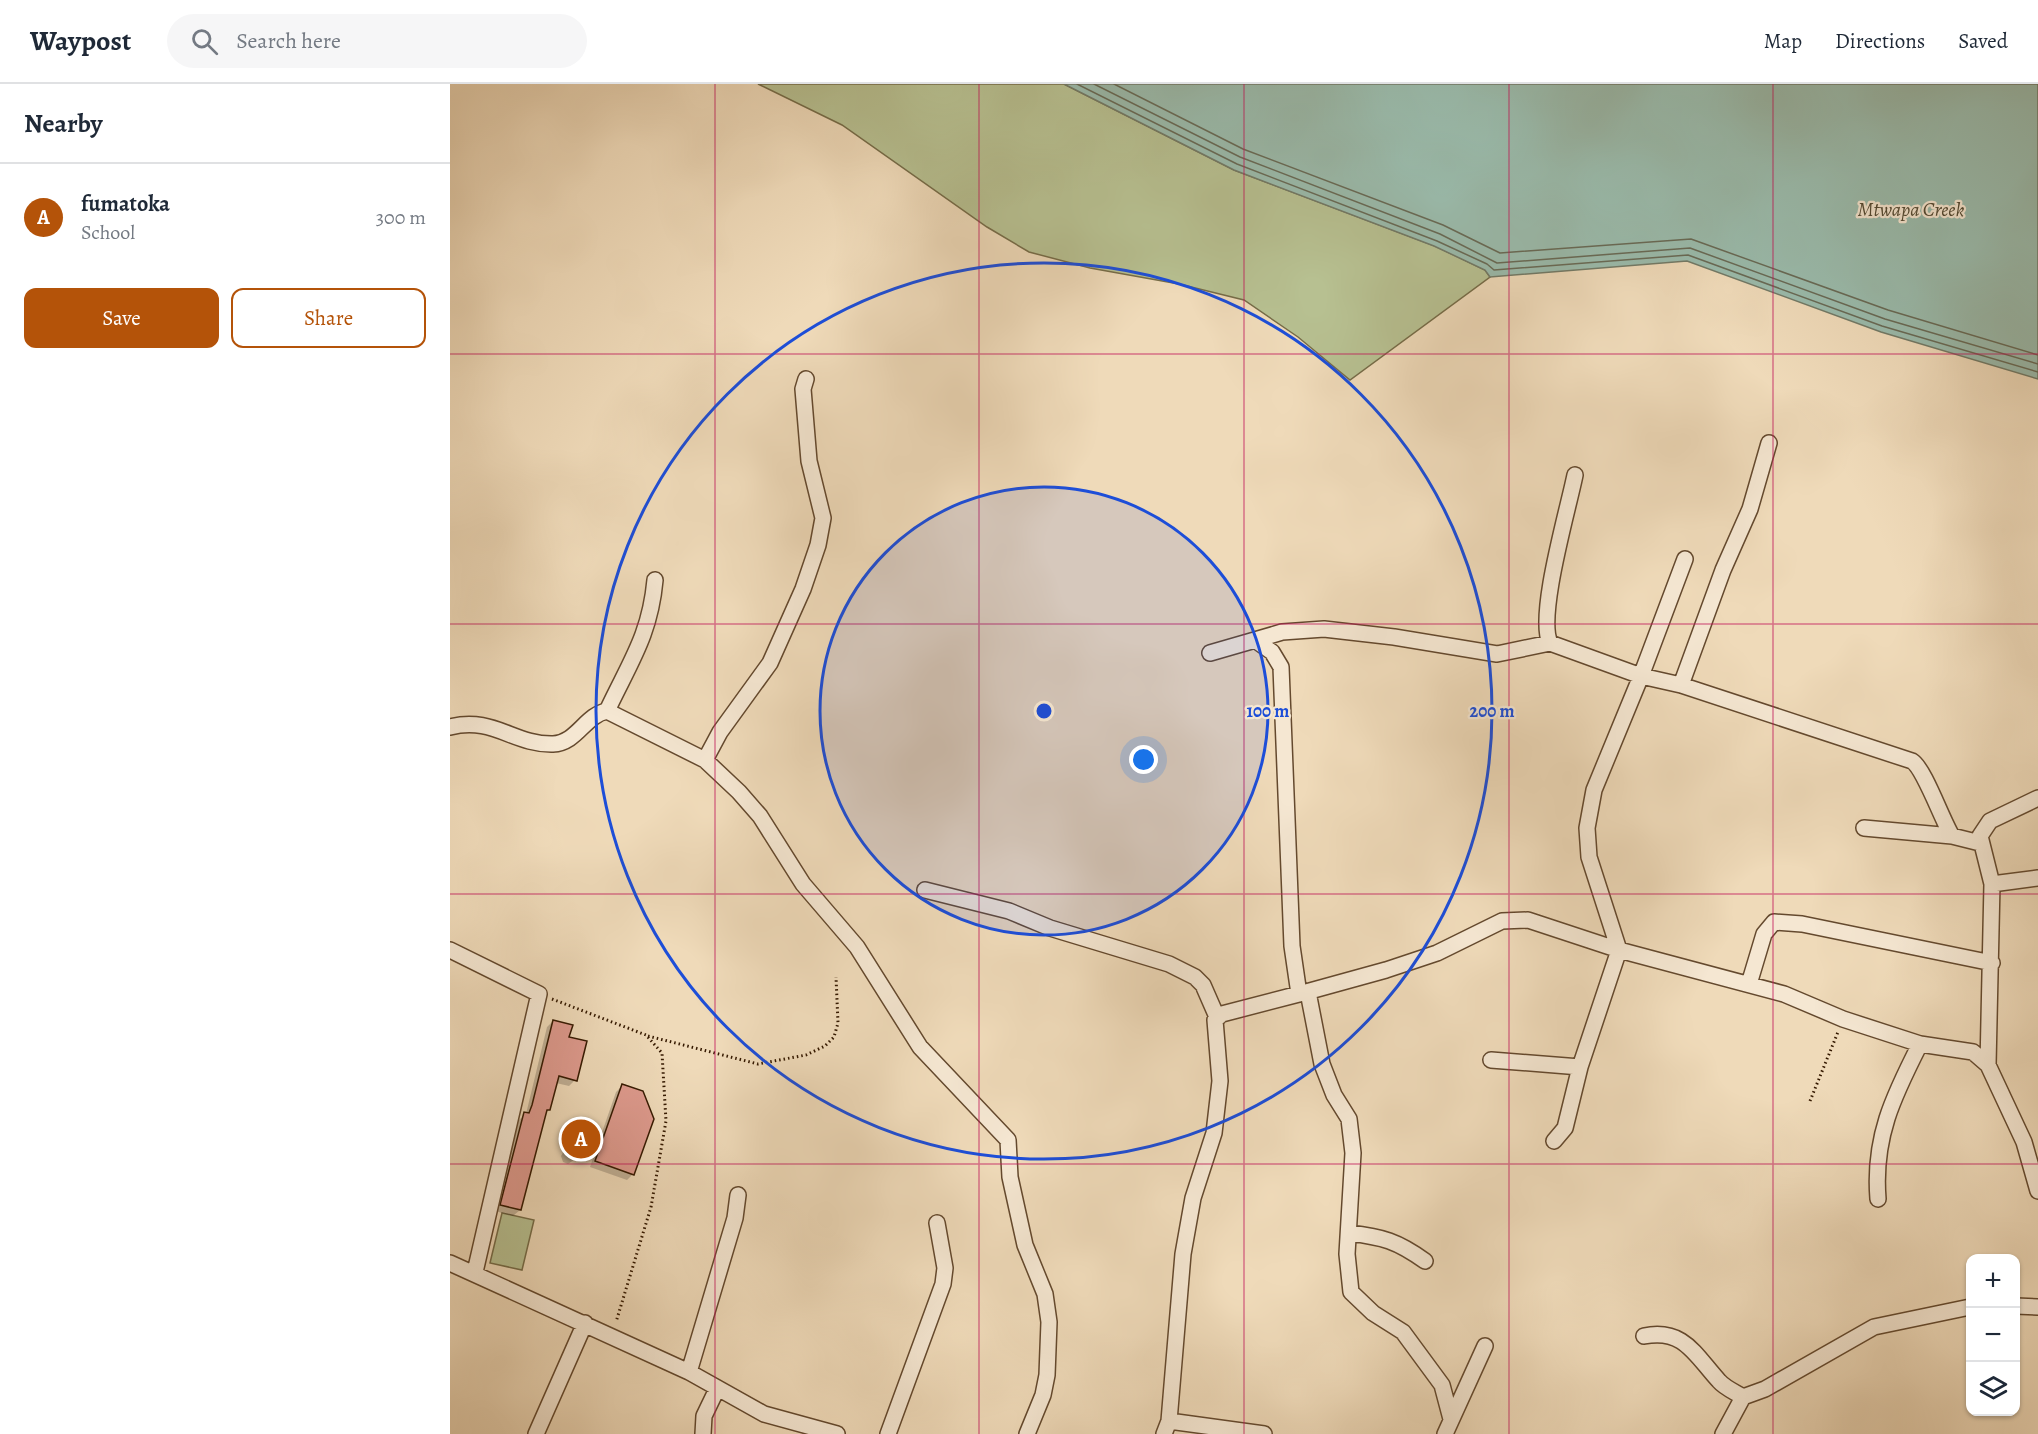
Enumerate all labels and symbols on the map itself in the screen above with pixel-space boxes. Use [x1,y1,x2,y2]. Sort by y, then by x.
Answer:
water label: Mtwapa Creek [1858,196,1965,223]
text: 100 m [1247,699,1289,723]
text: 200 m [1469,699,1515,723]
centre of rings [1034,701,1054,721]
your location [1129,745,1158,774]
pin: A [562,1116,600,1162]

